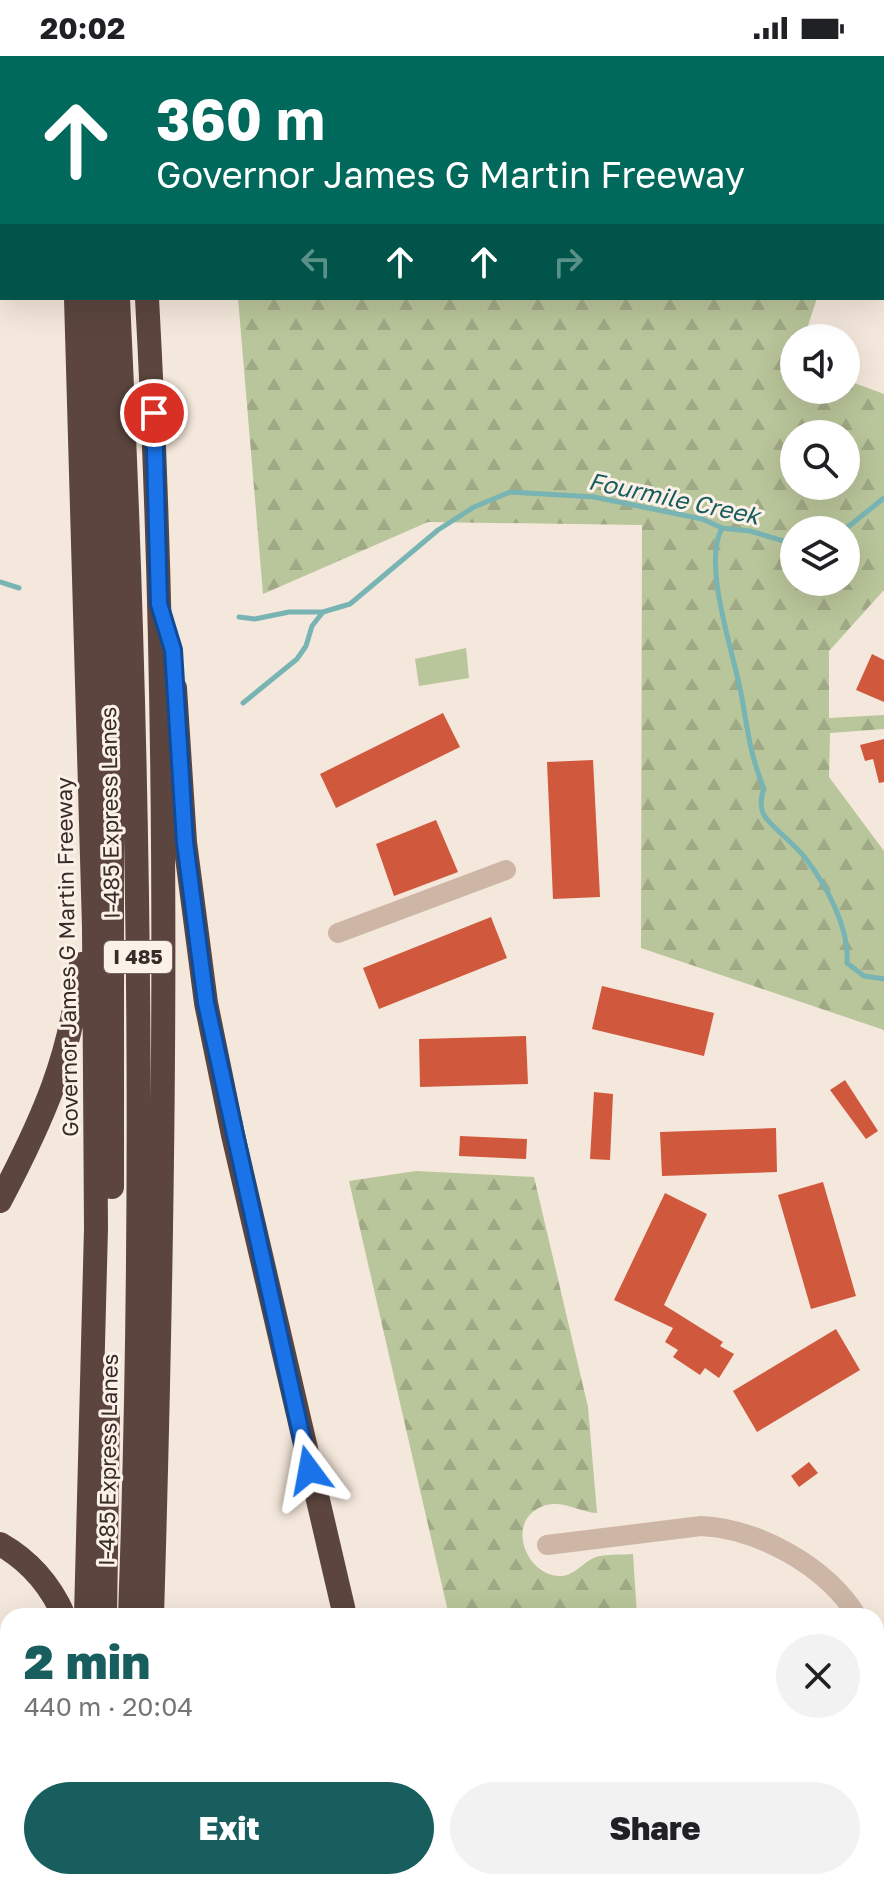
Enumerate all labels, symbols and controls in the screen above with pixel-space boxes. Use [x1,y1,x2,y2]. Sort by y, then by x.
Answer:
text: 20:02 [40,10,125,46]
text: 360 m [156,85,325,152]
icon: ahead [24,88,128,192]
text: Governor James G Martin Freeway [156,153,745,196]
icon: left [294,240,338,284]
icon: ahead [378,240,422,284]
icon: ahead [462,240,506,284]
icon: right [546,240,590,284]
map controls [780,324,860,596]
button: sound [780,324,860,404]
pin [120,379,188,447]
icon: arrive [132,391,176,435]
button: search [780,420,860,500]
water label: Fourmile Creek [586,465,765,530]
button: layers [780,516,860,596]
street label: I-485 Express Lanes [94,707,125,919]
street label: Governor James G Martin Freeway [50,777,83,1137]
road number: I 485 [104,941,172,973]
street label: I-485 Express Lanes [92,1354,123,1566]
position arrow [267,1428,351,1512]
text: 2 min [24,1632,150,1690]
button: close [776,1634,860,1718]
text: 440 m · 20:04 [24,1691,193,1722]
button: Exit [24,1782,434,1874]
button: Share [450,1782,860,1874]

